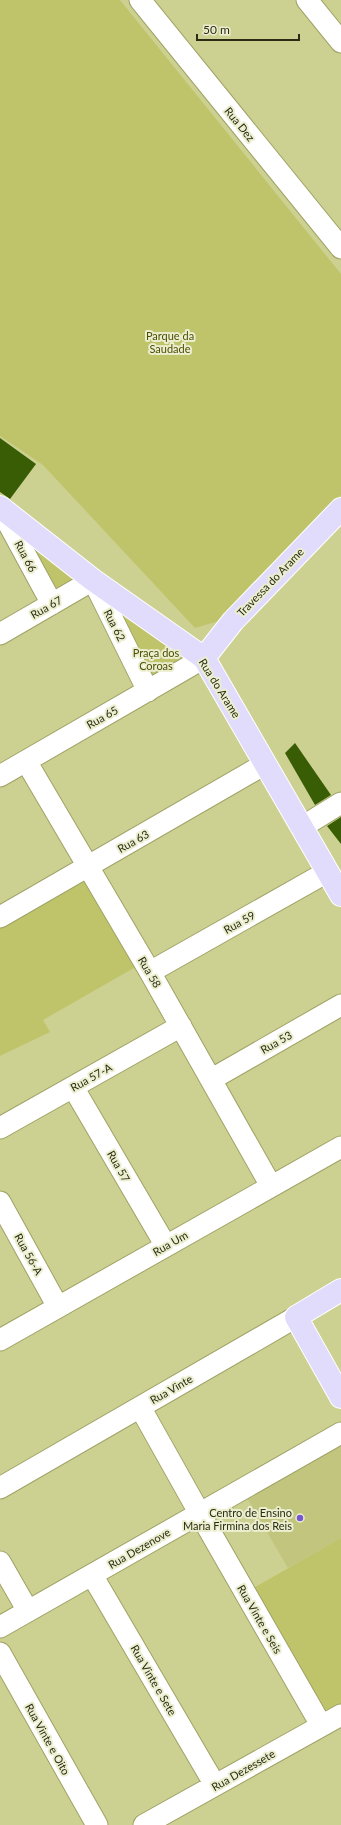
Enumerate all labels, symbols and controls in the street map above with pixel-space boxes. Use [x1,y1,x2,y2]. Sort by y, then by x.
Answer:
scale bar [197,16,299,42]
text: 50 m [203,22,230,37]
street label: Rua Dez [222,104,258,144]
park label: Parque da Saudade [146,329,194,355]
street label: Rua 66 [12,538,40,574]
street label: Travessa do Arame [234,545,306,619]
street label: Rua 67 [28,593,64,621]
street label: Rua 62 [102,607,128,643]
park label: Praça dos Coroas [133,646,180,672]
street label: Rua do Arame [197,656,244,720]
street label: Rua 65 [84,703,120,731]
street label: Rua 63 [115,827,151,855]
street label: Rua 59 [221,908,257,936]
street label: Rua 58 [136,954,164,990]
street label: Rua 53 [258,1028,294,1056]
street label: Rua 57-A [68,1060,114,1094]
street label: Rua 57 [105,1148,133,1184]
street label: Rua Um [150,1228,190,1258]
street label: Rua 56-A [12,1231,46,1277]
street label: Rua Vinte [148,1372,195,1406]
place label: Centro de Ensino Maria Firmina dos Reis [183,1506,292,1532]
marker: Centro de Ensino Maria Firmina dos Reis [295,1513,305,1523]
street label: Rua Dezenove [106,1525,172,1571]
street label: Rua Vinte e Seis [235,1582,285,1656]
street label: Rua Vinte e Sete [129,1642,180,1718]
street label: Rua Vinte e Oito [23,1701,73,1777]
street label: Rua Dezessete [209,1747,277,1793]

